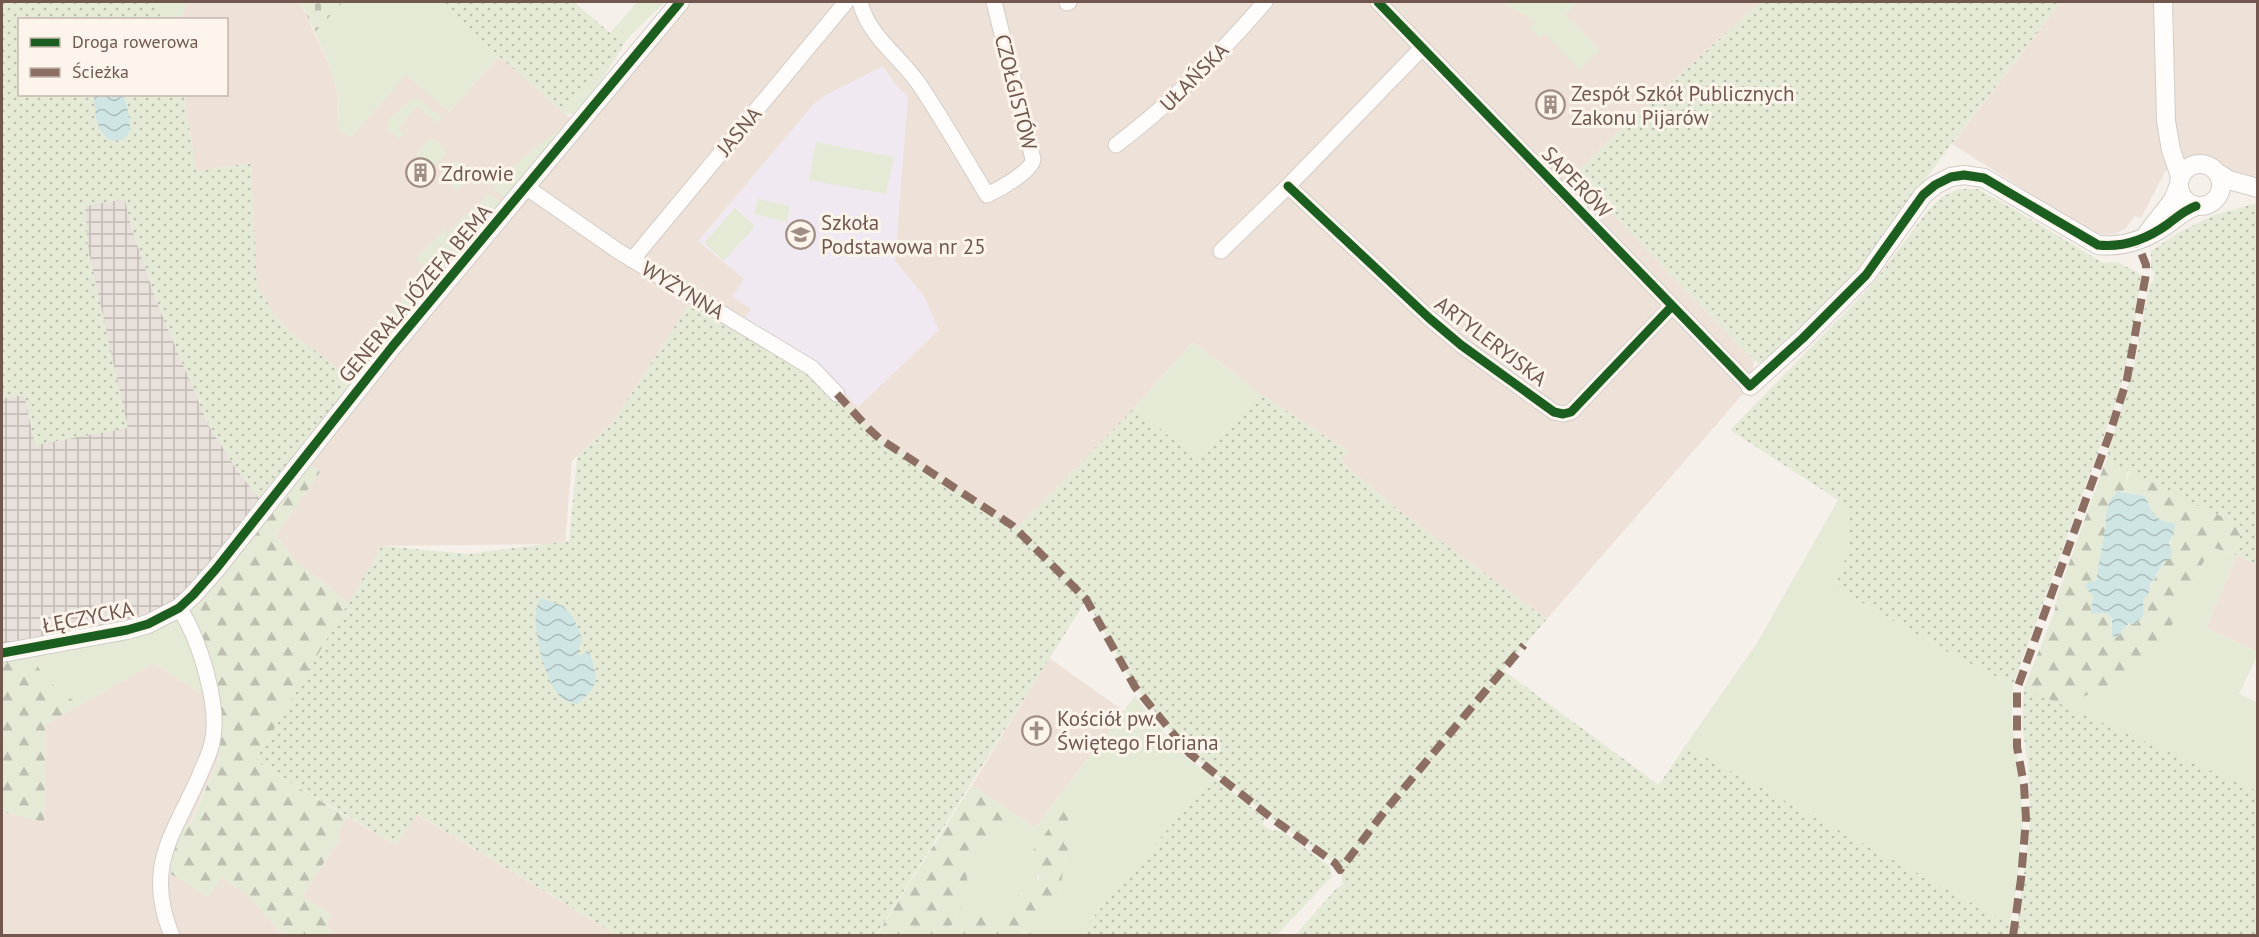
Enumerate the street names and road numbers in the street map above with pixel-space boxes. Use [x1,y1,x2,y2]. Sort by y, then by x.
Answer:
street label: CZOŁGISTÓW [989,31,1044,153]
street label: UŁAŃSKA [1154,36,1235,117]
street label: JASNA [710,100,768,162]
street label: SAPERÓW [1536,140,1618,224]
street label: GENERAŁA JÓZEFA BEMA [332,198,498,388]
street label: WYŻYNNA [637,255,730,326]
street label: ARTYLERYJSKA [1430,290,1553,392]
street label: ŁĘCZYCKA [40,595,136,639]

